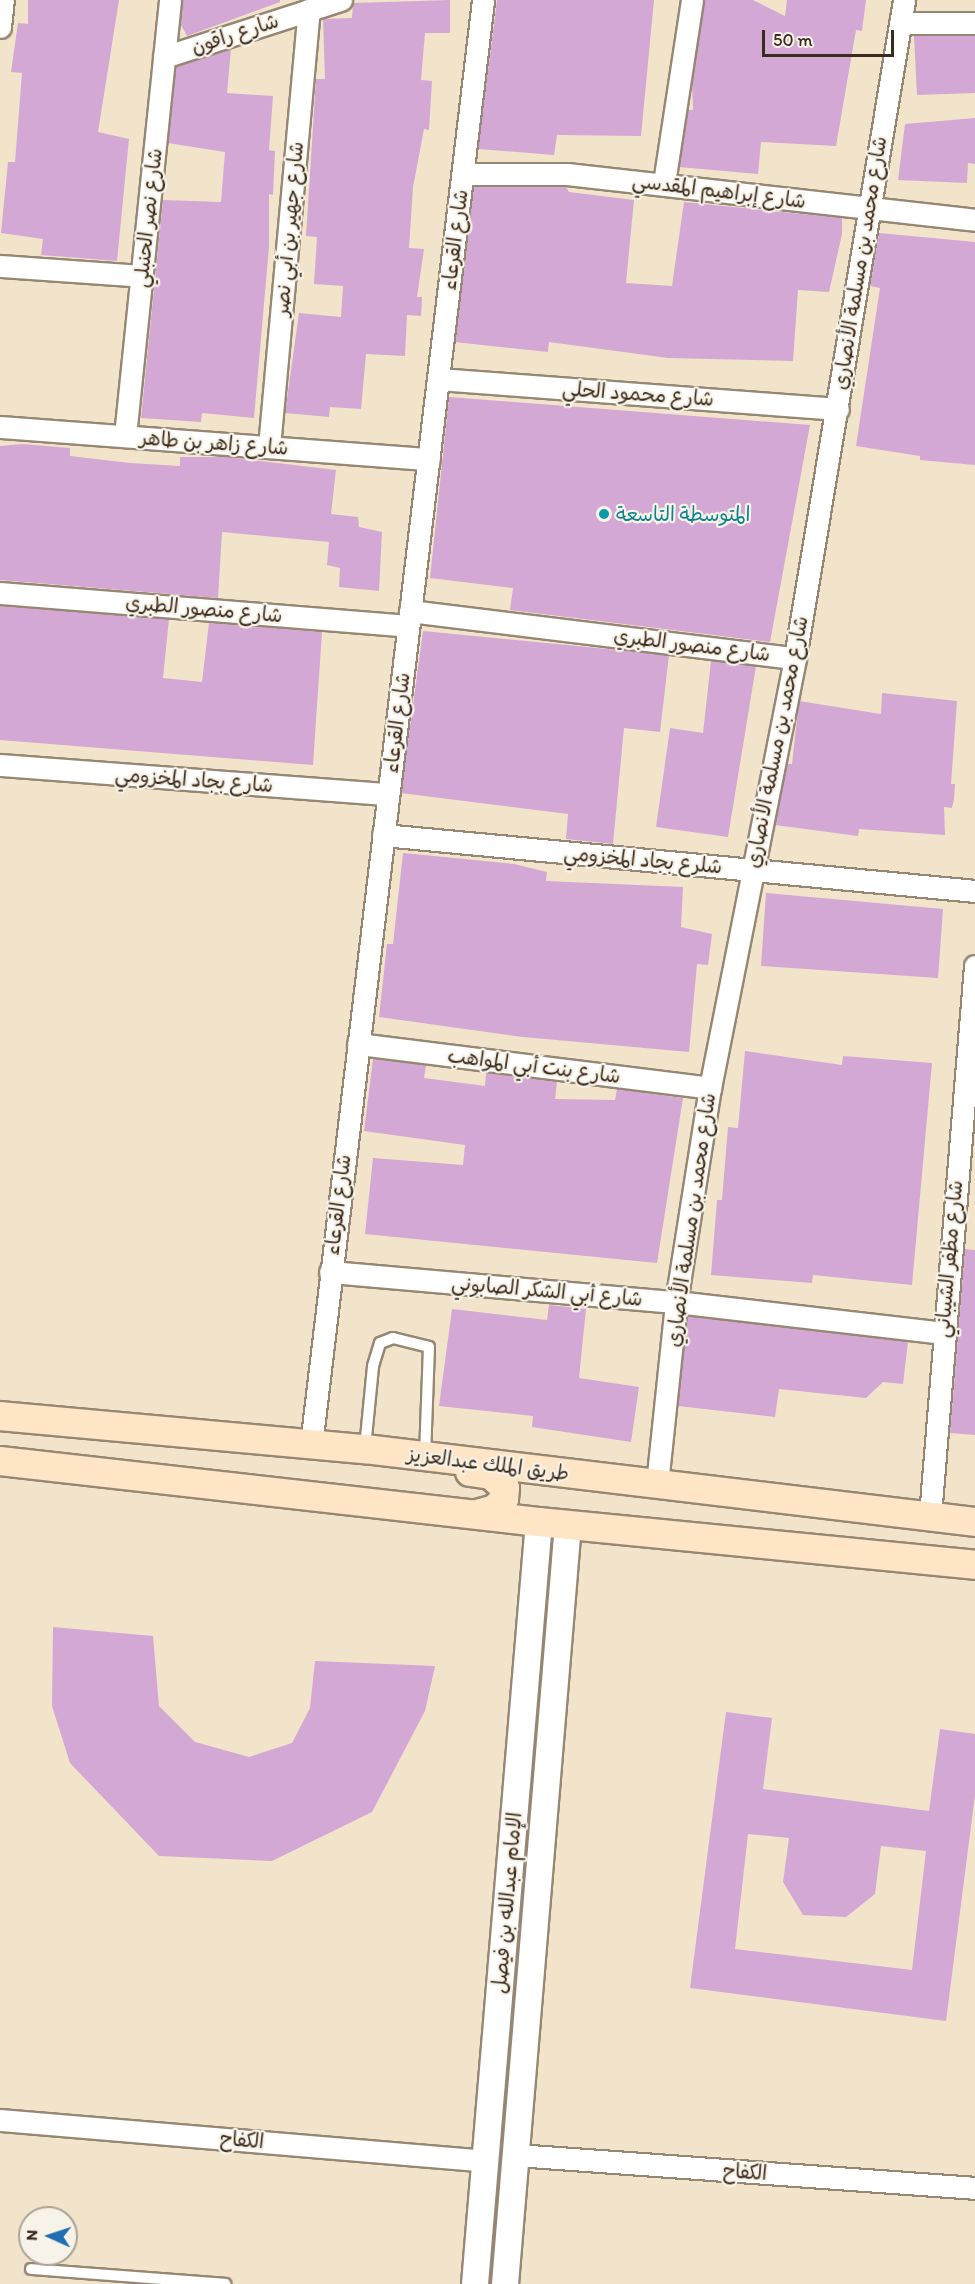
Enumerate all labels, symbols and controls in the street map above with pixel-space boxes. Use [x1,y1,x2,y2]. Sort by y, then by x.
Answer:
street label: شارع راقون [188,9,282,59]
scale bar [765,18,897,56]
text: 50 m [773,29,813,51]
street label: شارع محمد بن مسلمة الأنصاري [828,135,892,391]
street label: شارع جهير بن أبي نصر [269,141,309,317]
street label: شارع نصر الحنبلي [129,147,167,289]
street label: شارع إبراهيم المقدسي [631,168,807,214]
street label: شارع القرعاء [437,188,473,292]
street label: شارع محمود الحلي [561,377,715,411]
street label: شارع زاهر بن طاهر [139,426,289,460]
place label: المتوسطة التاسعة [616,502,750,526]
marker: المتوسطة التاسعة [597,507,611,521]
street label: شارع منصور الطبري [124,590,284,628]
street label: شارع محمد بن مسلمة الأنصاري [741,614,813,870]
street label: شارع منصور الطبري [612,623,772,667]
street label: شارع القرعاء [379,671,415,775]
street label: شارع بجاد المخزومي [114,763,274,797]
street label: شلرع بجاد المخزومي [563,841,723,879]
street label: شارع بنت أبي المواهب [446,1043,622,1089]
street label: شارع محمد بن مسلمة الأنصاري [661,1091,721,1349]
street label: شارع القرعاء [320,1153,356,1257]
street label: شارع مظفر الشيباني [930,1179,968,1339]
street label: شارع أبي الشكر الصابوني [450,1271,644,1311]
street label: طريق الملك عبدالعزيز [406,1442,570,1486]
street label: الإمام عبدالله بن فيصل [487,1811,527,1995]
street label: الكفاح [219,2126,265,2154]
street label: الكفاح [722,2158,768,2186]
north arrow [18,2206,78,2266]
text: N [22,2229,41,2241]

